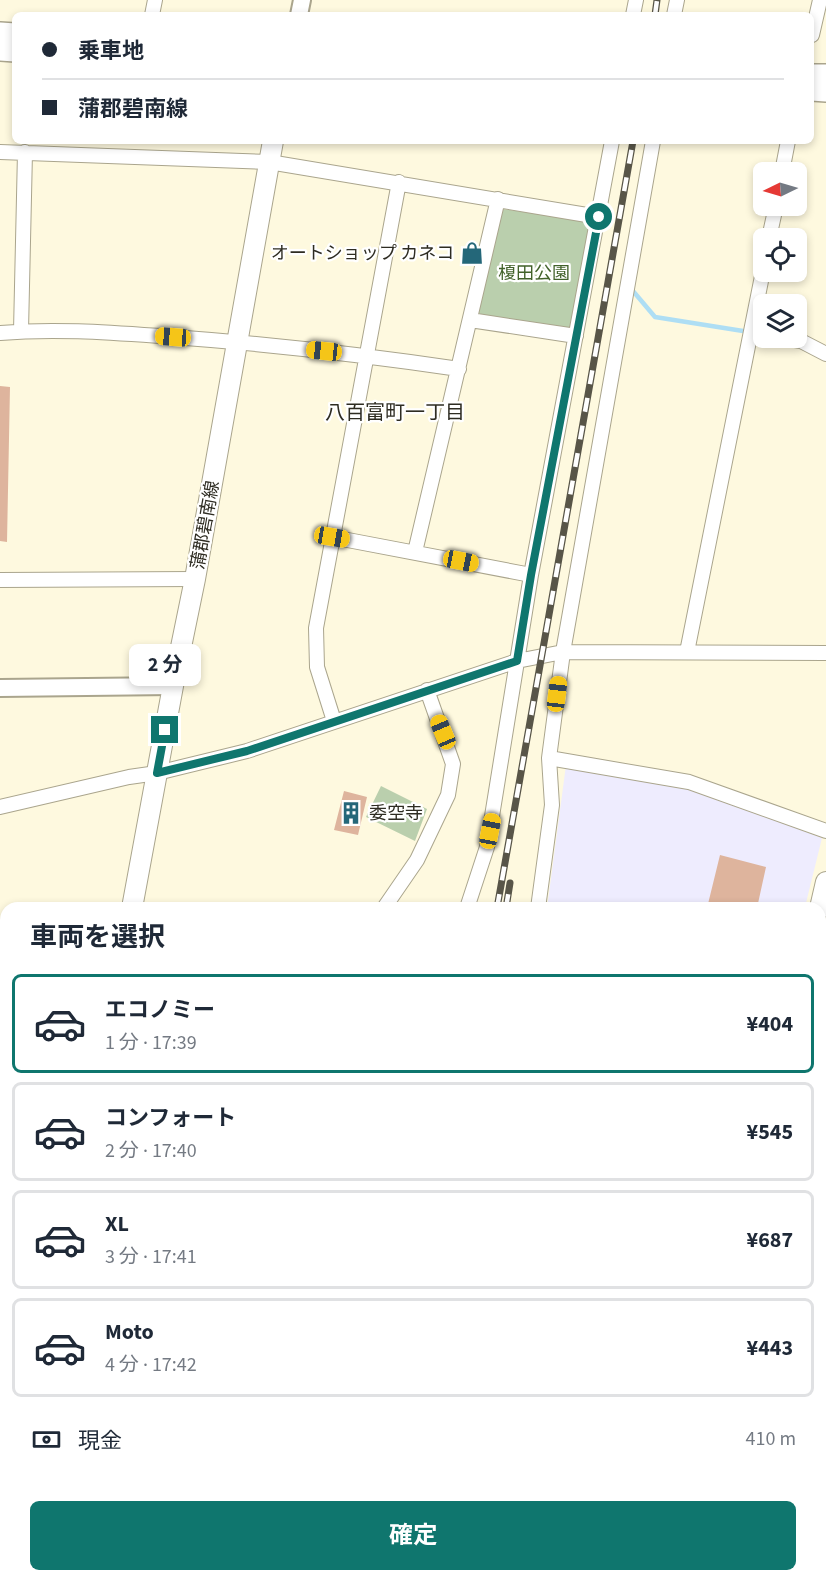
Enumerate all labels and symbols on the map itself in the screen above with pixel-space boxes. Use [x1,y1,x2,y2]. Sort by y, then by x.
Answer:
north arrow [753,162,807,216]
route start [585,203,612,230]
shop icon: オートショップ カネコ [459,240,485,266]
place label: オートショップ カネコ [271,241,454,266]
park label: 榎田公園 [498,261,570,286]
car [154,327,192,347]
car [305,340,343,362]
district label: 八百富町一丁目 [325,399,465,427]
street label: 蒲郡碧南線 [185,479,226,572]
car [313,525,351,549]
car [442,549,480,573]
callout: 2 分 [129,643,201,685]
car [546,675,568,713]
car [428,712,458,752]
route end [151,716,178,743]
building icon: 委空寺 [338,800,364,826]
place label: 委空寺 [369,801,423,826]
car [478,812,502,850]

